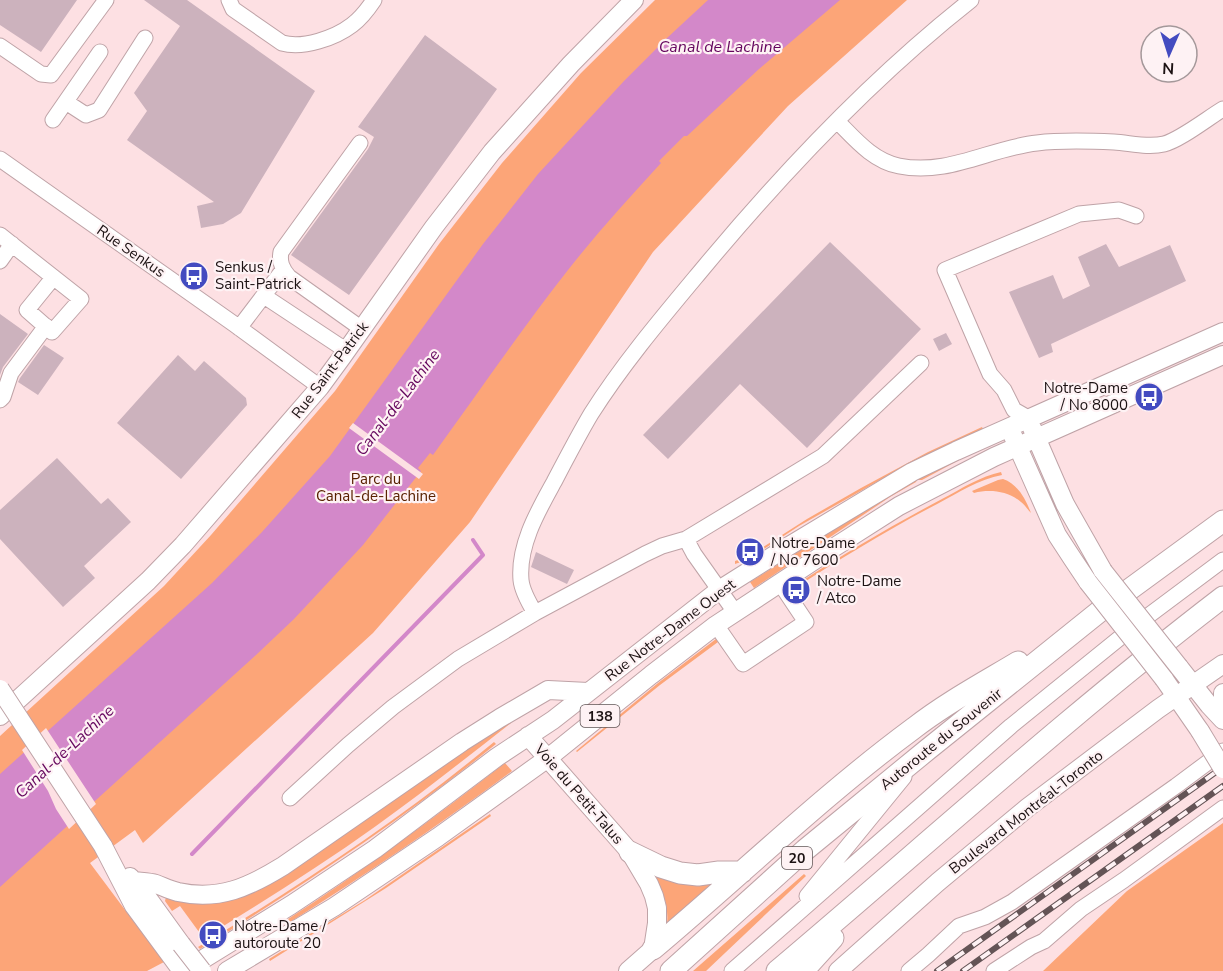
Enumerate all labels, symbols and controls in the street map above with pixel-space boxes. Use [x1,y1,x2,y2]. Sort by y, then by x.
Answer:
north arrow [1139,24,1199,84]
water label: Canal de Lachine [659,36,782,58]
text: N [1162,57,1175,79]
street label: Rue Senkus [93,220,169,282]
place label: Senkus / Saint-Patrick [215,257,302,294]
bus stop icon: Senkus / Saint-Patrick [178,260,210,292]
street label: Rue Saint-Patrick [287,317,373,423]
water label: Canal-de-Lachine [351,344,445,460]
place label: Notre-Dame / No 8000 [1044,378,1128,415]
bus stop icon: Notre-Dame / No 8000 [1133,381,1165,413]
park label: Parc du Canal-de-Lachine [316,469,436,506]
place label: Notre-Dame / No 7600 [770,533,855,570]
bus stop icon: Notre-Dame / No 7600 [734,536,766,568]
place label: Notre-Dame / Atco [816,571,901,608]
street label: Rue Notre-Dame Ouest [601,574,740,686]
bus stop icon: Notre-Dame / Atco [780,574,812,606]
street label: Autoroute du Souvenir [876,683,1007,795]
water label: Canal-de-Lachine [10,700,119,803]
road number: 138 [580,705,620,727]
street label: Voie du Petit-Talus [529,739,628,848]
street label: Boulevard Montréal-Toronto [945,745,1107,879]
road number: 20 [782,847,812,869]
place label: Notre-Dame / autoroute 20 [234,916,327,953]
bus stop icon: Notre-Dame / autoroute 20 [197,919,229,951]

